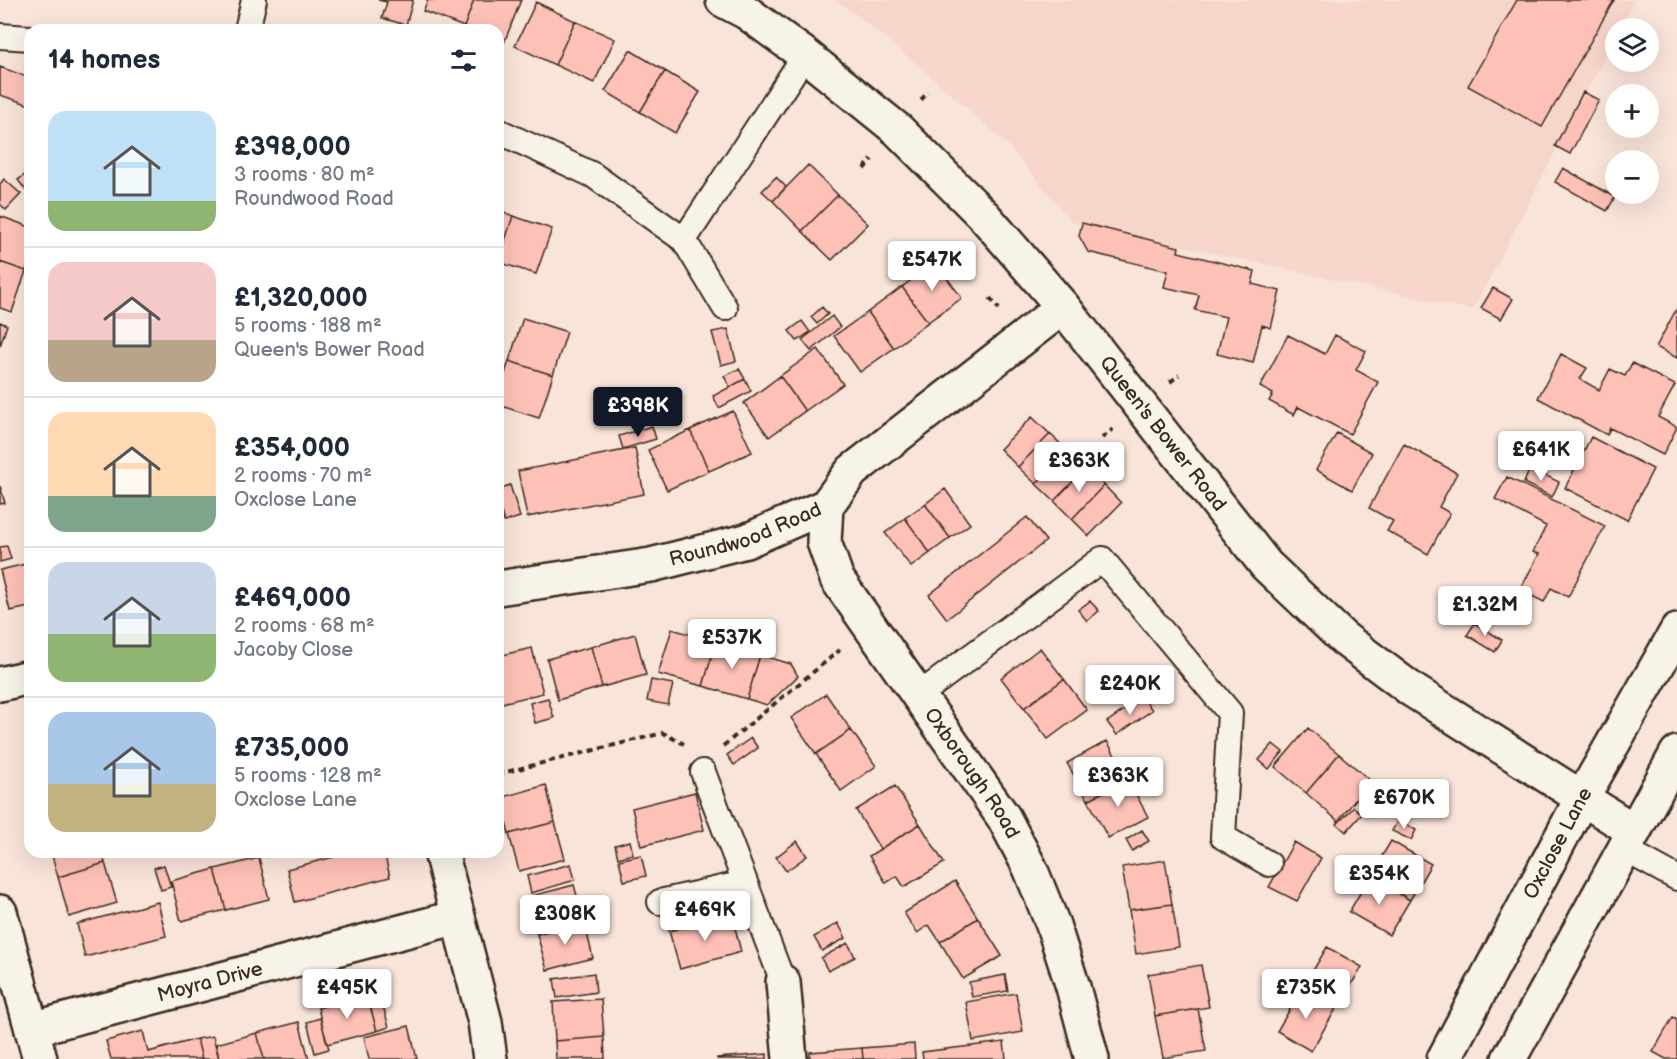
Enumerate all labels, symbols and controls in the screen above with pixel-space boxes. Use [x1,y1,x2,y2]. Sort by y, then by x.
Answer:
map controls [1605,18,1659,204]
button: layers [1605,18,1659,72]
icon: filters [447,44,480,77]
text: 14 homes [48,45,160,76]
button: + [1605,84,1659,138]
text: £398,000 [234,132,351,163]
icon: home [96,135,168,207]
button: − [1605,150,1659,204]
text: 3 rooms · 80 m² [234,163,375,187]
text: Roundwood Road [234,187,394,211]
pin: £547K [890,241,974,292]
text: £547K [902,248,962,272]
text: £1,320,000 [234,283,368,314]
icon: home [96,286,168,358]
text: 5 rooms · 188 m² [234,314,382,338]
text: Queen's Bower Road [234,338,425,362]
street label: Queen's Bower Road [1094,351,1231,516]
pin: £398K [596,387,680,438]
text: £398K [607,394,669,418]
pin: £641K [1499,431,1583,482]
text: £354,000 [234,433,350,464]
icon: home [96,436,168,508]
text: £641K [1512,438,1570,462]
pin: £363K [1037,442,1121,493]
text: £363K [1048,449,1110,473]
text: 2 rooms · 70 m² [234,464,372,488]
text: Oxclose Lane [234,488,357,512]
street label: Roundwood Road [667,497,825,572]
text: £469,000 [234,583,351,614]
icon: home [96,586,168,658]
pin: £1.32M [1436,586,1534,637]
text: £1.32M [1452,593,1518,617]
text: 2 rooms · 68 m² [234,614,375,638]
pin: £537K [690,619,774,670]
text: £537K [702,626,762,650]
text: Jacoby Close [234,638,353,662]
pin: £240K [1088,665,1172,716]
text: £240K [1099,672,1161,696]
street label: Oxborough Road [919,704,1025,843]
text: £735,000 [234,733,349,764]
icon: home [96,736,168,808]
pin: £363K [1076,757,1160,808]
text: 5 rooms · 128 m² [234,764,382,788]
text: £363K [1087,764,1149,788]
pin: £670K [1362,779,1446,830]
street label: Oxclose Lane [1519,783,1598,903]
text: £670K [1373,786,1435,810]
text: Oxclose Lane [234,788,357,812]
pin: £354K [1337,855,1421,906]
text: £354K [1348,862,1410,886]
pin: £469K [663,891,747,942]
pin: £308K [523,895,607,946]
text: £469K [674,898,736,922]
text: £308K [534,902,596,926]
street label: Moyra Drive [155,957,265,1008]
pin: £495K [305,969,389,1020]
pin: £735K [1264,969,1348,1020]
text: £495K [316,976,378,1000]
text: £735K [1276,976,1336,1000]

